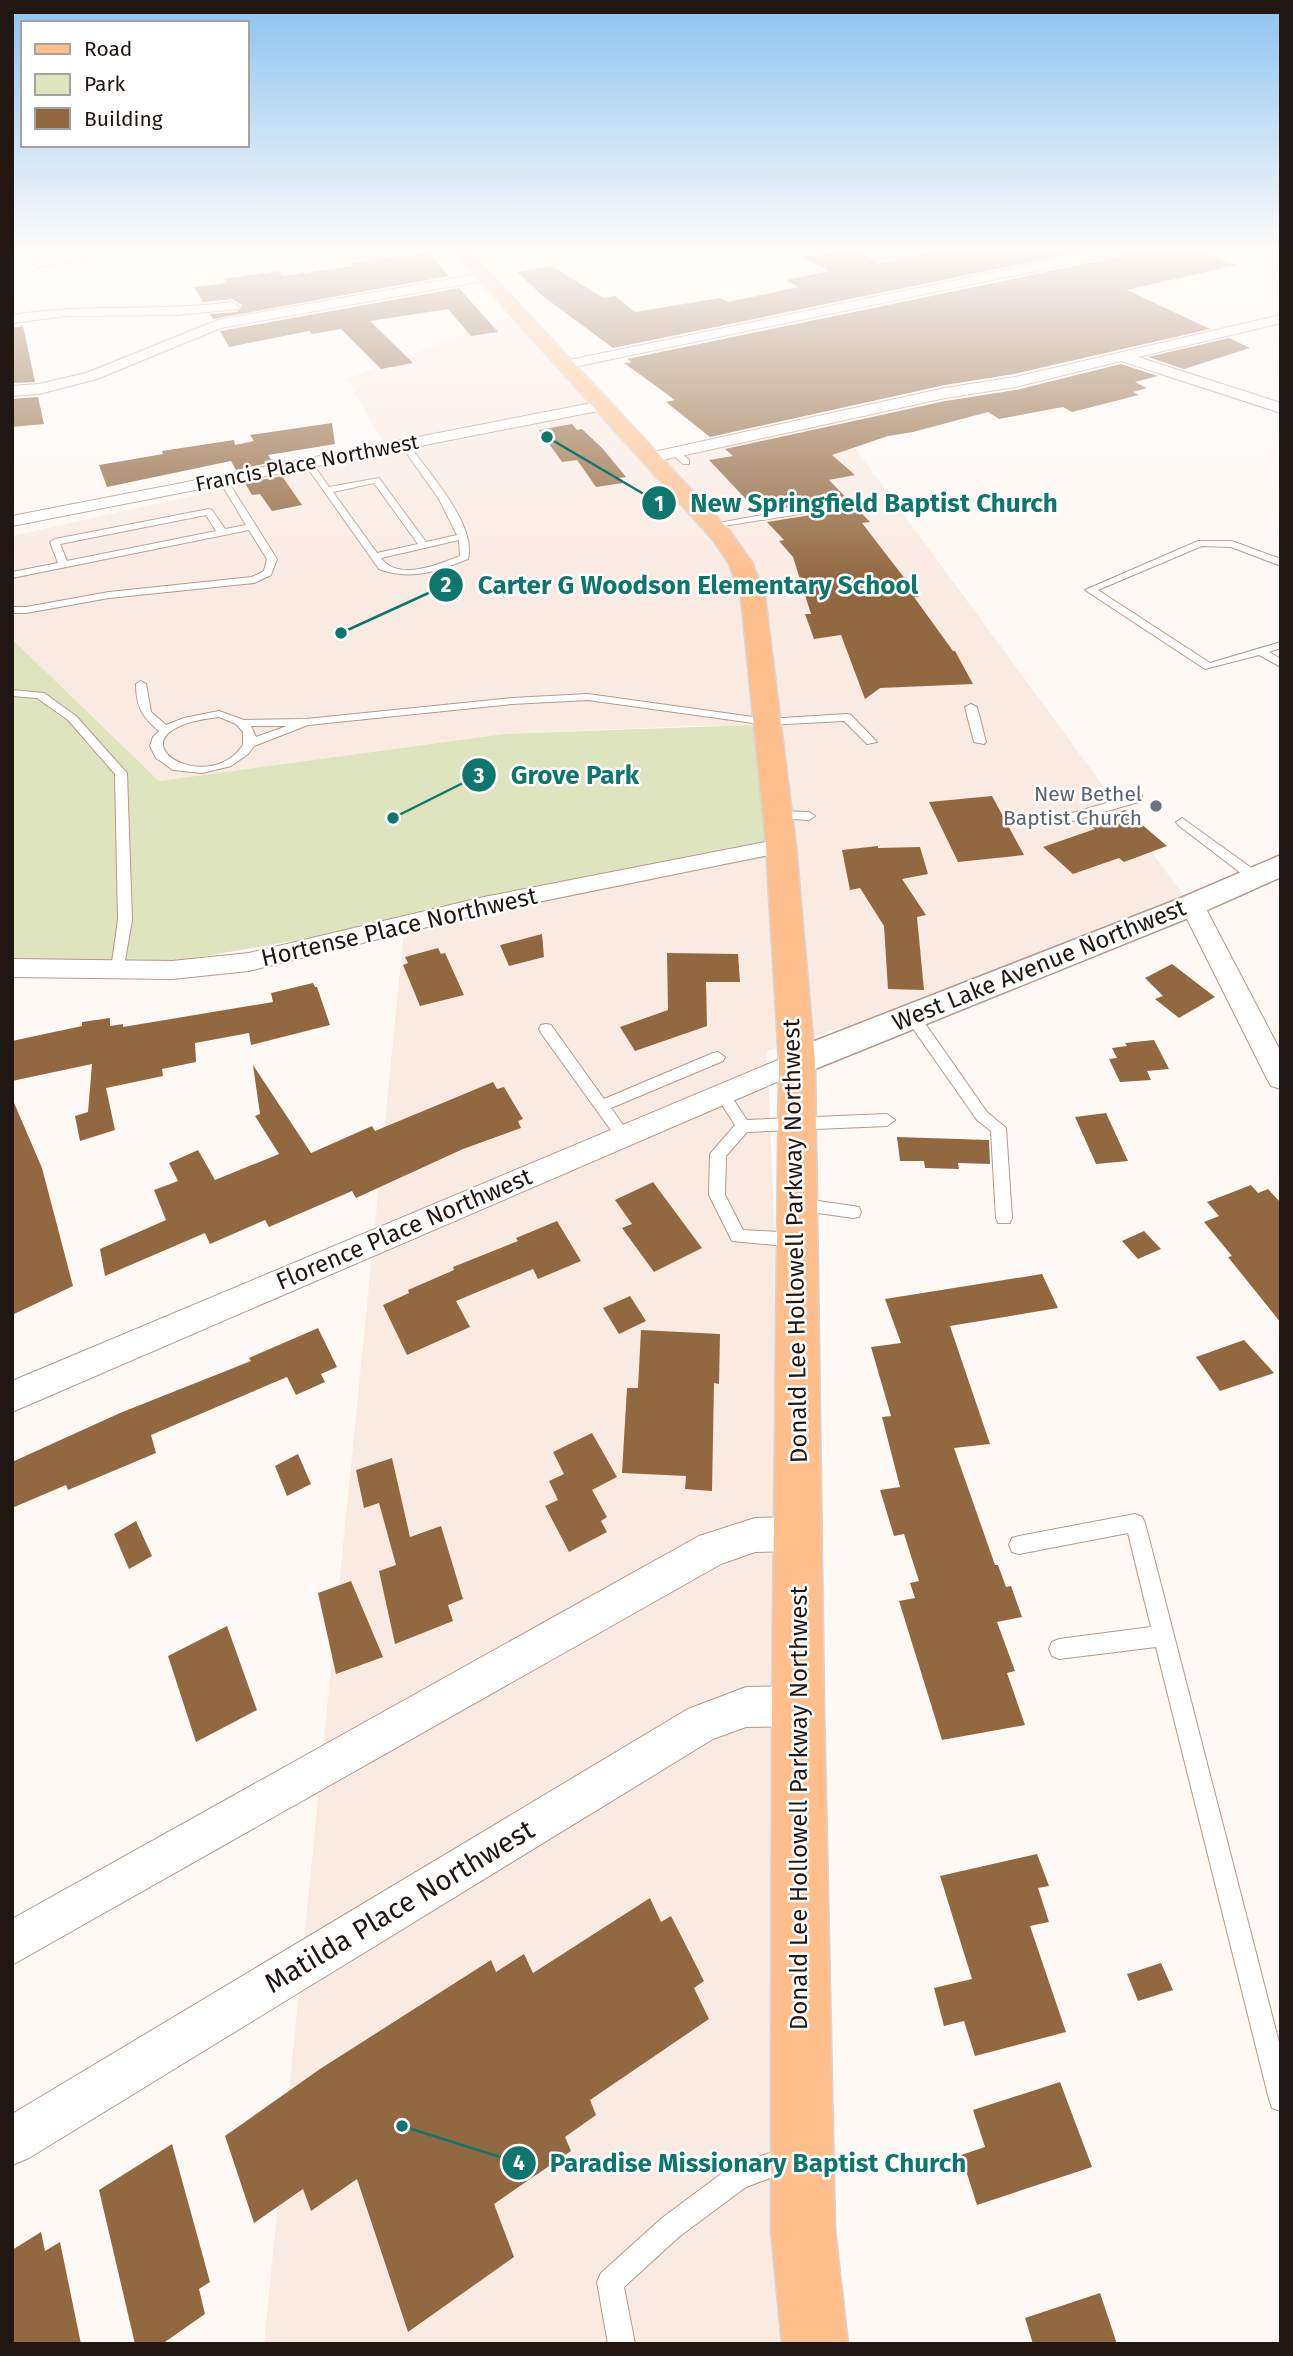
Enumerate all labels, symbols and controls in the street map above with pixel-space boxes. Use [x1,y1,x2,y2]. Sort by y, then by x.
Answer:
legend [21,21,248,147]
text: Road [84,36,132,62]
text: Park [84,71,126,97]
text: Building [84,106,163,132]
street label: Francis Place Northwest [193,429,421,497]
callout: New Springfield Baptist Church [641,480,1072,527]
text: New Springfield Baptist Church [690,488,1058,519]
text: 1 [654,491,664,517]
callout: Carter G Woodson Elementary School [429,561,932,608]
text: Carter G Woodson Elementary School [478,570,919,601]
text: 2 [441,572,452,598]
callout: Grove Park [462,752,653,799]
text: Grove Park [511,760,640,791]
text: 3 [473,763,485,789]
place label: New Bethel Baptist Church [1003,781,1142,831]
marker: New Bethel Baptist Church [1148,798,1164,814]
street label: Hortense Place Northwest [258,882,540,972]
street label: West Lake Avenue Northwest [888,893,1190,1037]
street label: Donald Lee Hollowell Parkway Northwest [777,1018,813,1463]
street label: Florence Place Northwest [272,1162,536,1296]
street label: Donald Lee Hollowell Parkway Northwest [785,1585,813,2030]
street label: Matilda Place Northwest [259,1812,541,2000]
callout: Paradise Missionary Baptist Church [501,2139,980,2186]
text: Paradise Missionary Baptist Church [550,2148,966,2179]
text: 4 [513,2150,525,2176]

